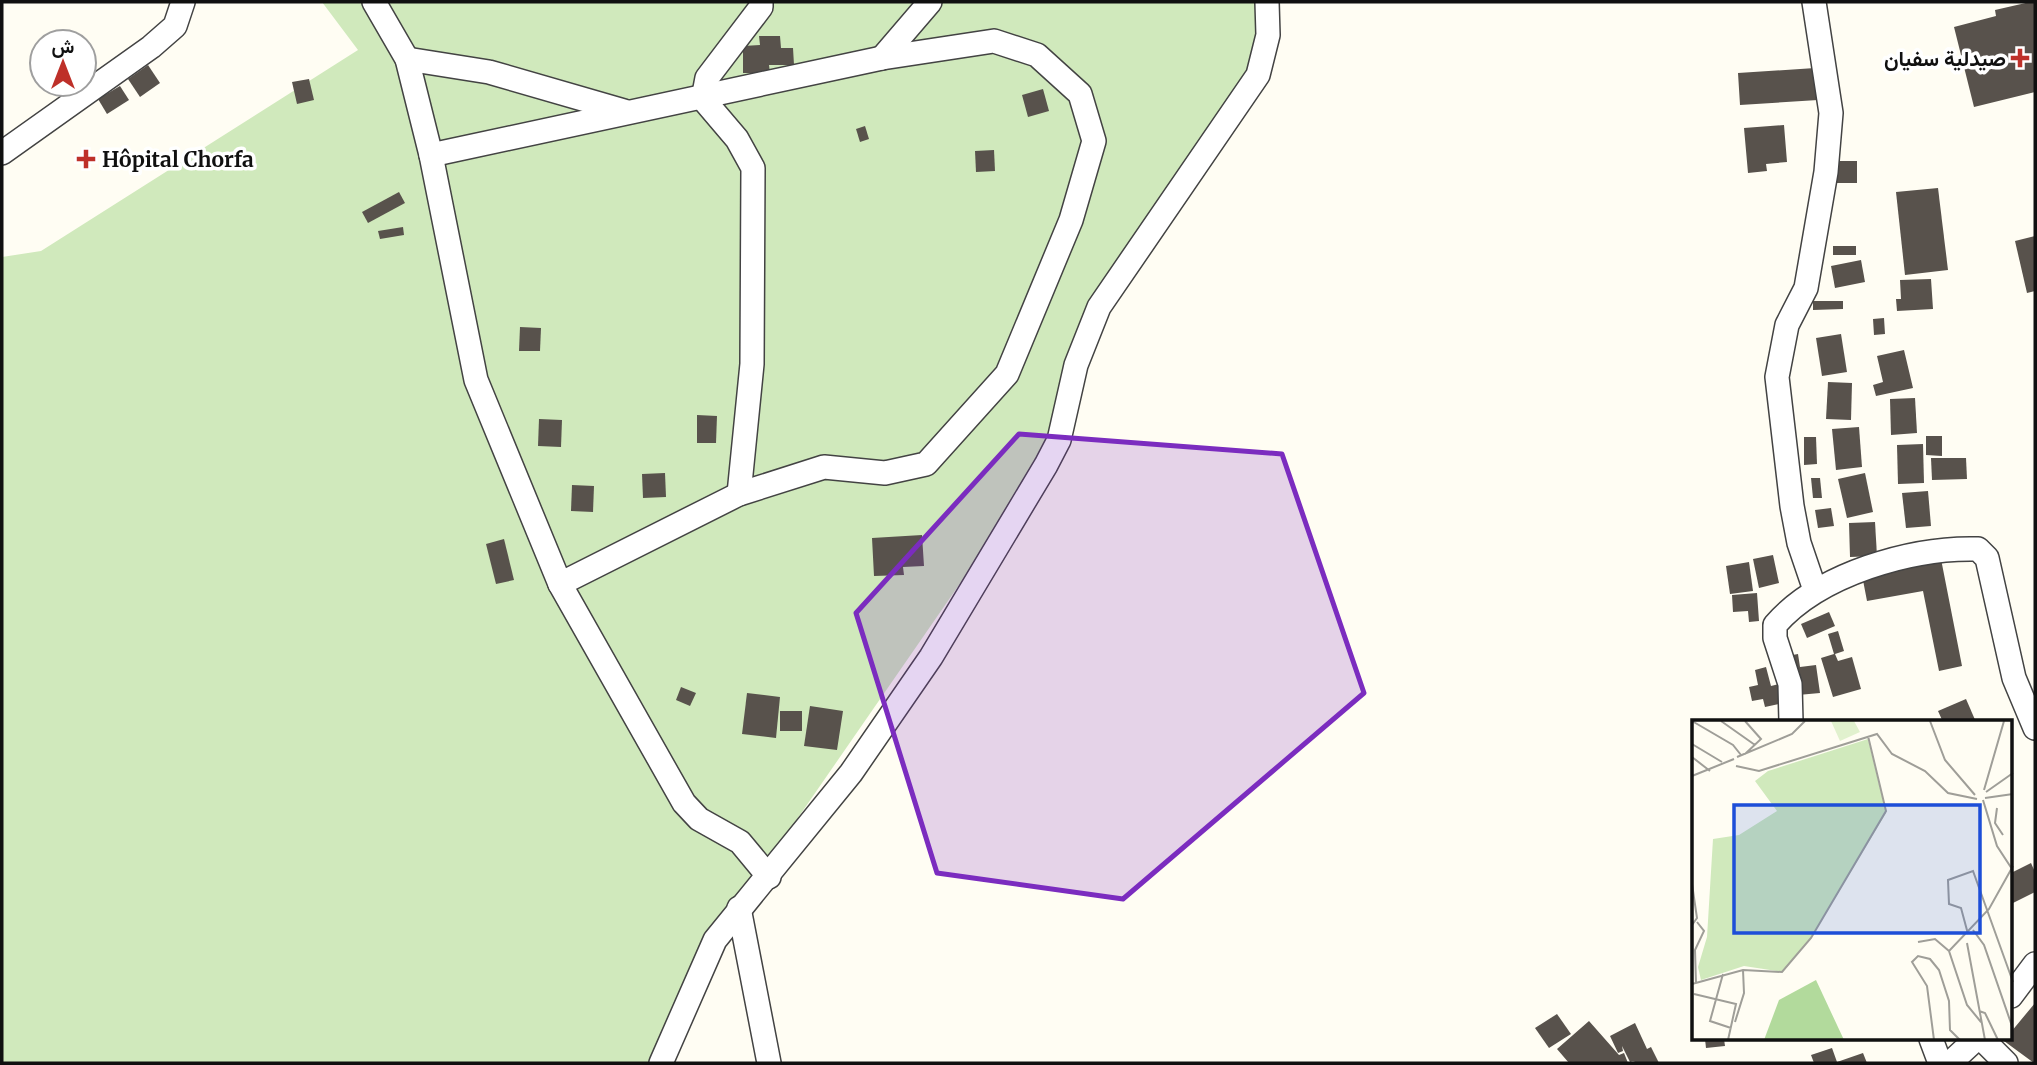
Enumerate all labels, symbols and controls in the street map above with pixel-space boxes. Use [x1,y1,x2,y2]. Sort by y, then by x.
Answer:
north arrow [28,28,98,98]
text: ش [52,34,75,58]
place label: صيدلية سفيان [1884,45,2006,72]
marker: صيدلية سفيان [2012,50,2028,66]
place label: Hôpital Chorfa [102,146,254,173]
marker: Hôpital Chorfa [76,149,96,169]
inset map [1692,720,2012,1040]

